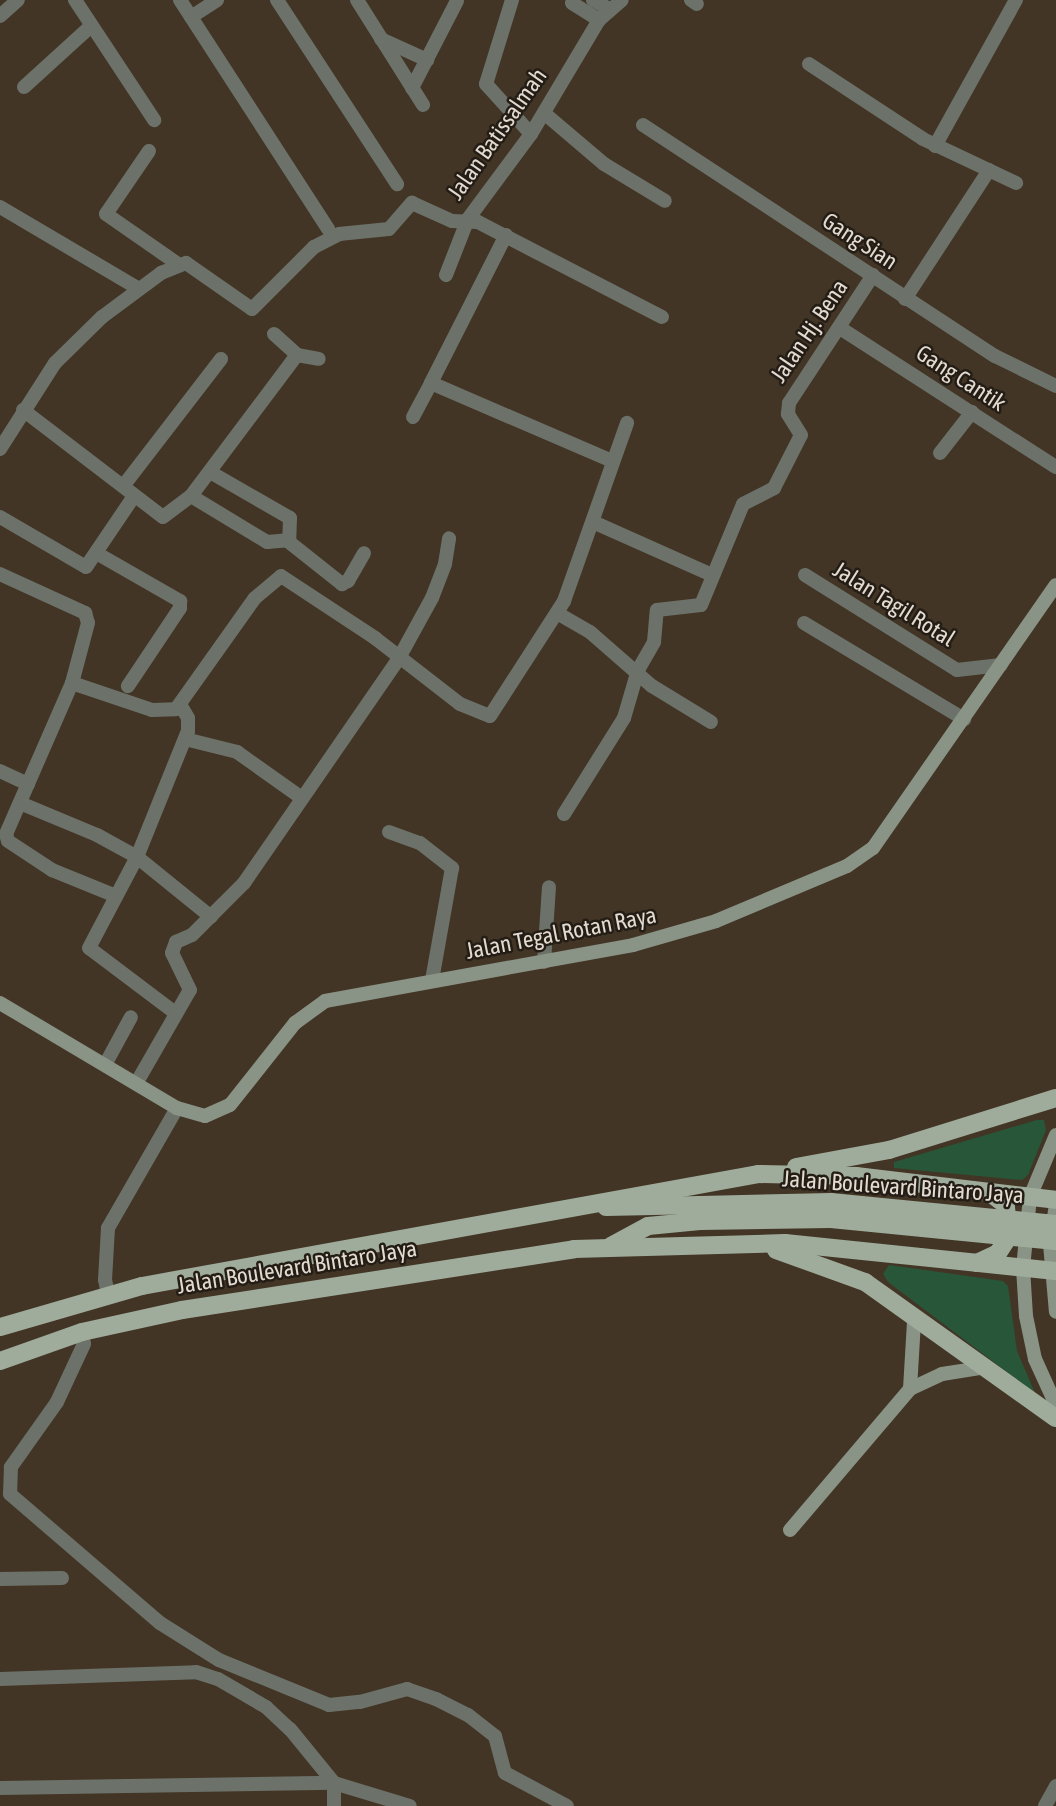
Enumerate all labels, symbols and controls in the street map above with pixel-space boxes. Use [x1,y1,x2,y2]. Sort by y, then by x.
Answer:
street label: Jalan Batissalmah [442,63,552,205]
street label: Gang Sian [817,207,903,275]
street label: Jalan Hj. Bena [764,274,854,388]
street label: Gang Cantik [911,339,1011,417]
street label: Jalan Tagil Rotal [828,556,960,652]
street label: Jalan Tegal Rotan Raya [463,901,659,965]
street label: Jalan Boulevard Bintaro Jaya [781,1165,1025,1209]
street label: Jalan Boulevard Bintaro Jaya [175,1234,419,1300]

